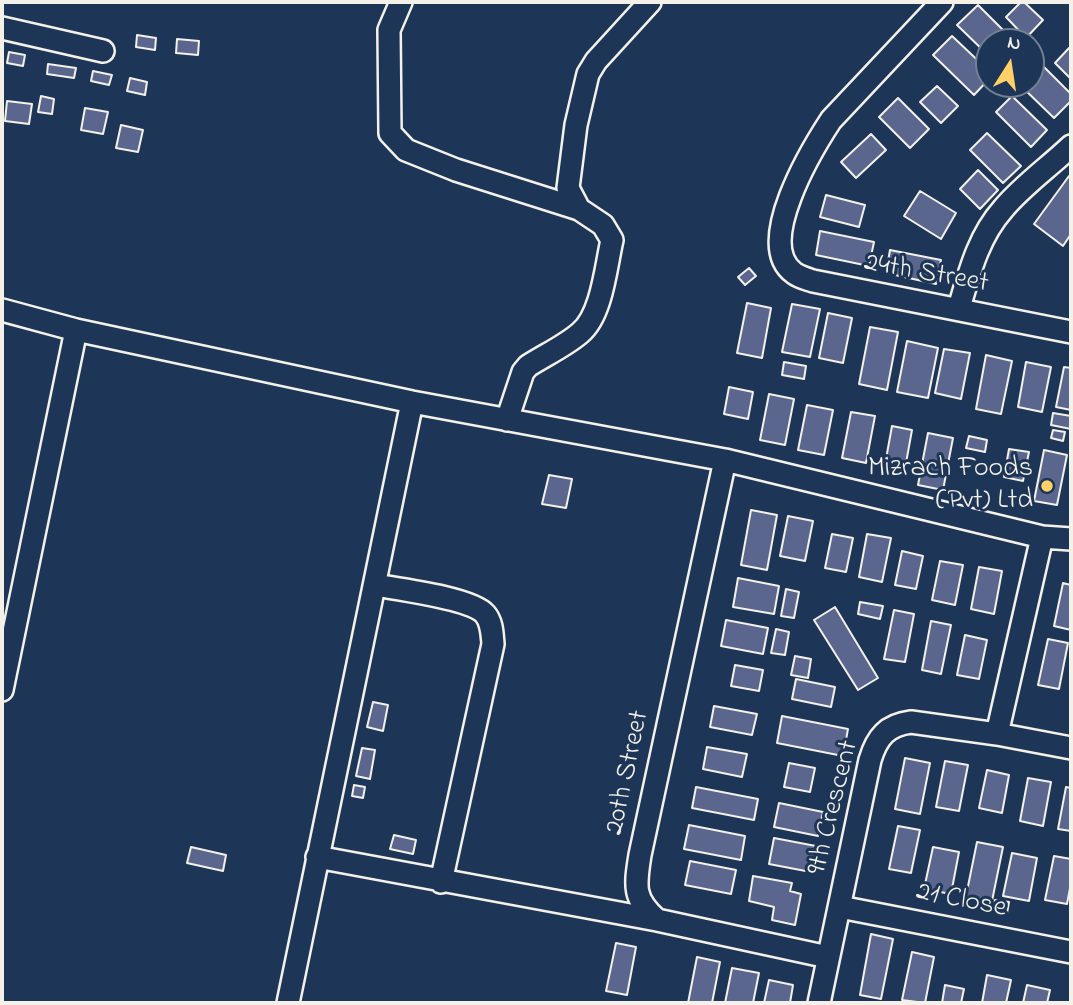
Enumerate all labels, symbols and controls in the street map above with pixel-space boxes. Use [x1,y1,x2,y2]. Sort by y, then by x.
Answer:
north arrow [975,28,1045,98]
text: N [1005,29,1023,58]
street label: 24th Street [861,248,991,302]
place label: Mizrach Foods (Pvt) Ltd [868,453,1033,519]
marker: Mizrach Foods (Pvt) Ltd [1039,478,1055,494]
street label: 20th Street [599,708,659,838]
street label: 9th Crescent [802,737,868,879]
street label: 21 Close [913,877,1009,927]

